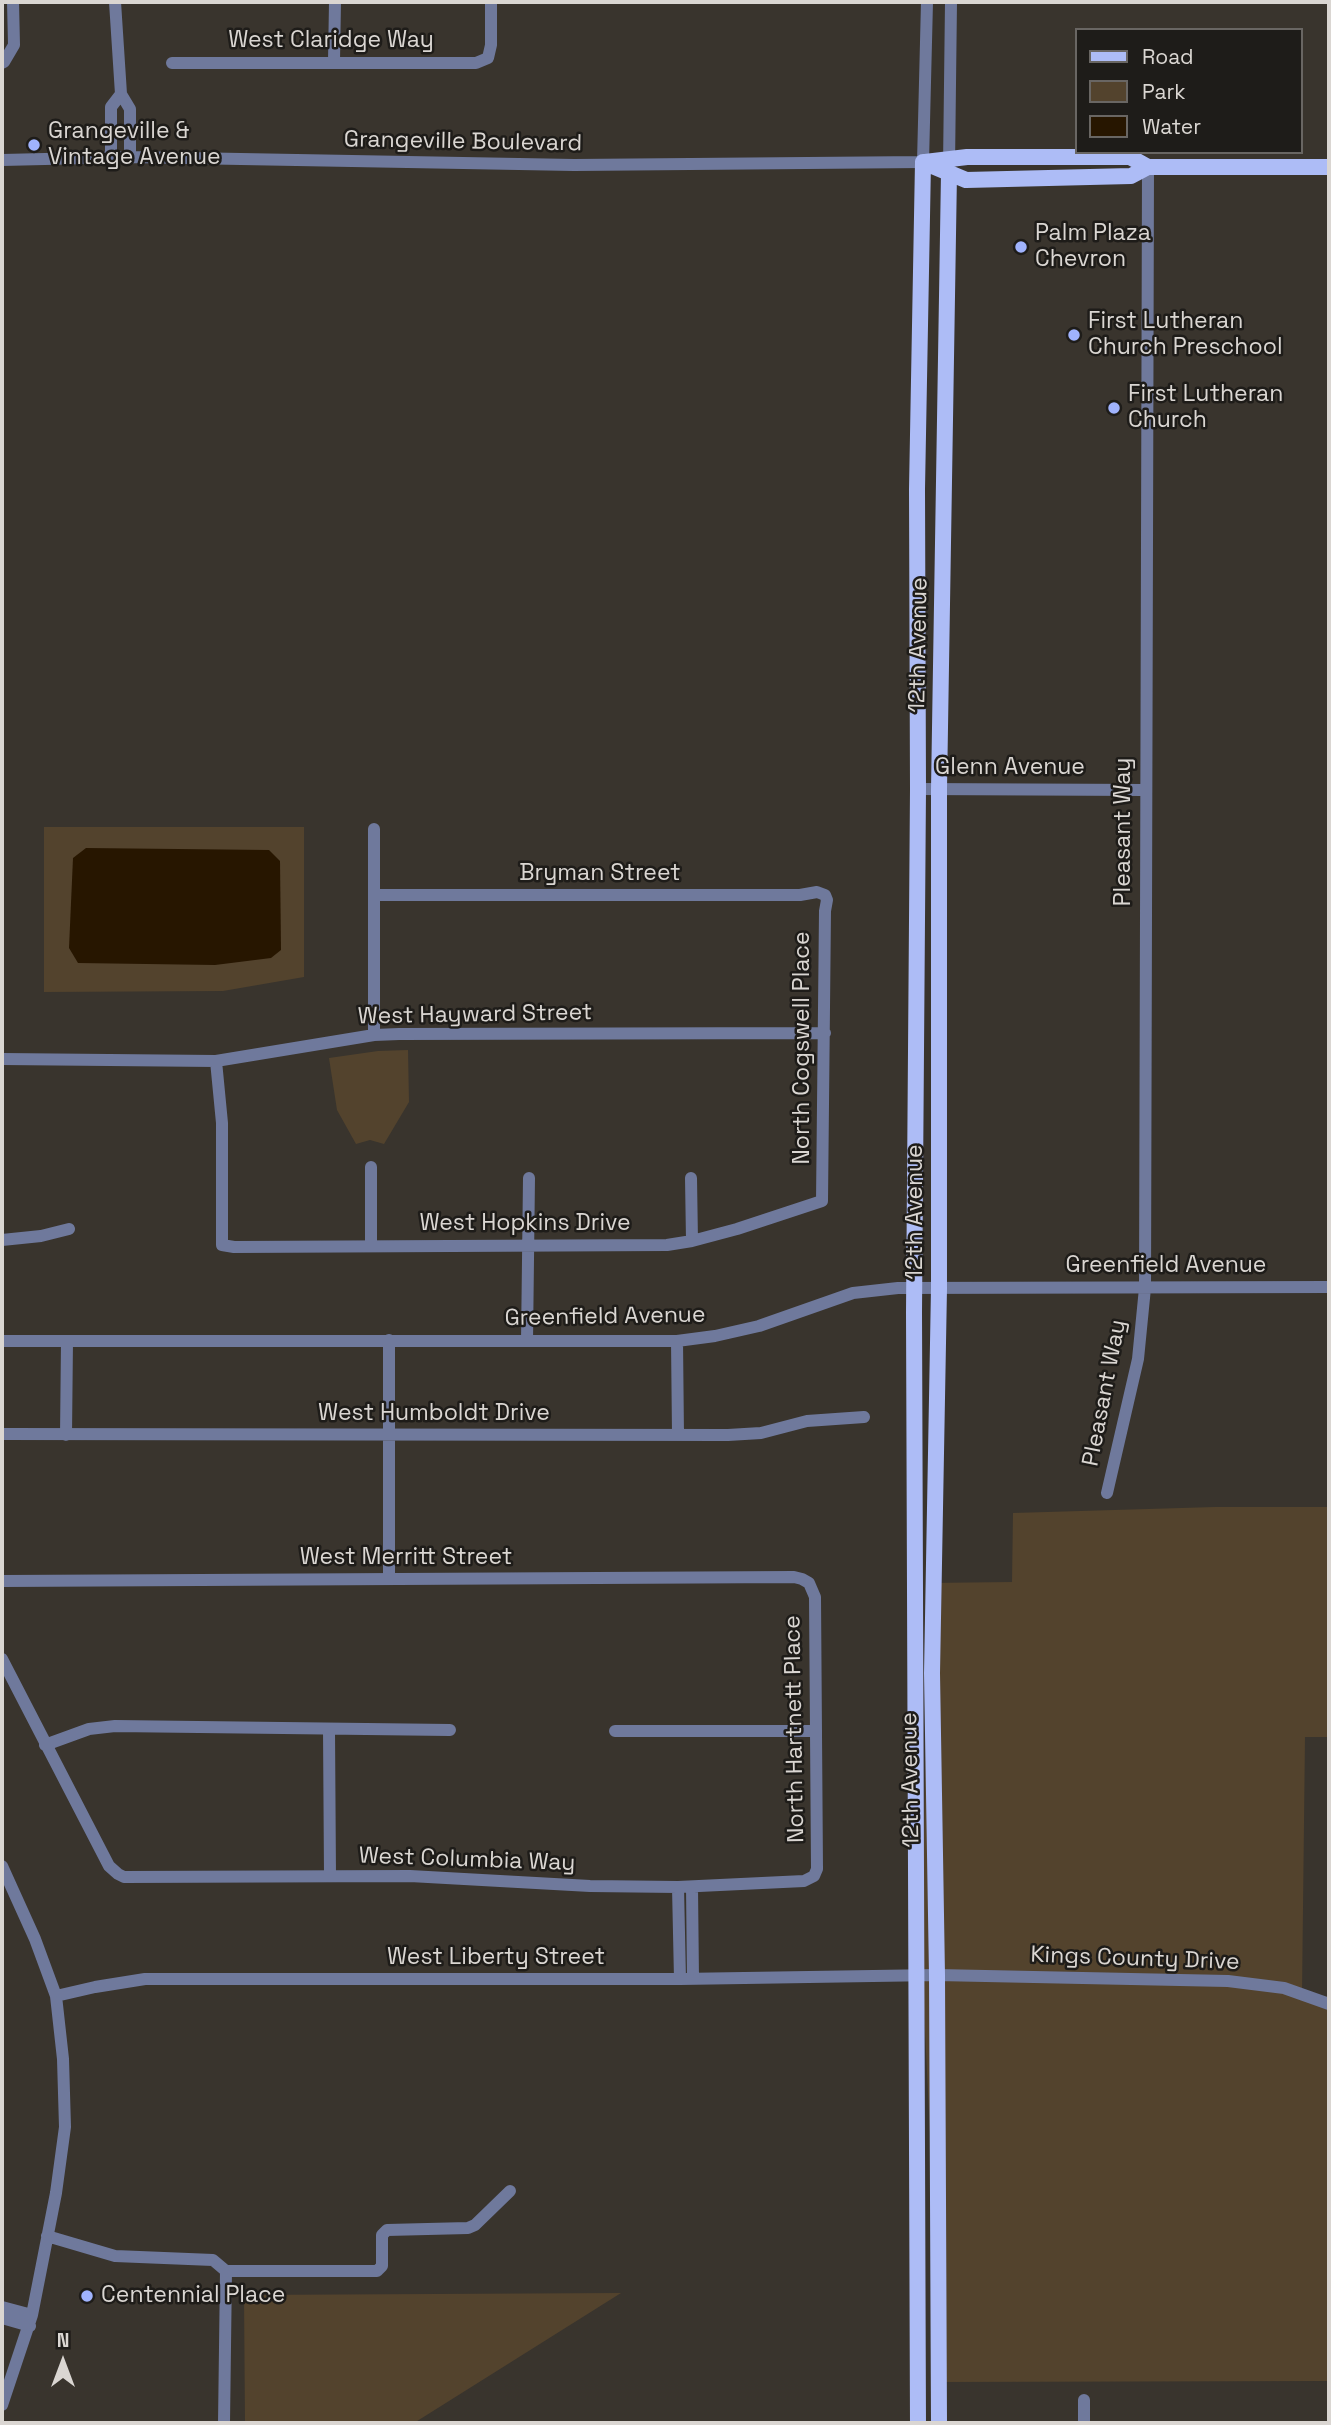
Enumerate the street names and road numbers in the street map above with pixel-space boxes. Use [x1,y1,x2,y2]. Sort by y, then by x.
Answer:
street label: West Claridge Way [228,27,434,55]
street label: Grangeville Boulevard [344,126,582,158]
street label: 12th Avenue [904,577,934,713]
street label: Glenn Avenue [935,754,1085,782]
street label: Pleasant Way [1110,758,1138,906]
street label: Bryman Street [519,860,681,888]
street label: North Cogswell Place [789,931,817,1165]
street label: West Hayward Street [357,999,593,1031]
street label: 12th Avenue [902,1144,930,1280]
street label: West Hopkins Drive [419,1210,631,1238]
street label: Greenfield Avenue [1066,1252,1266,1280]
street label: Greenfield Avenue [504,1301,706,1333]
street label: Pleasant Way [1077,1317,1133,1469]
street label: West Humboldt Drive [318,1400,550,1428]
street label: West Merritt Street [300,1544,512,1572]
street label: North Hartnett Place [779,1615,811,1843]
street label: 12th Avenue [896,1712,926,1848]
street label: West Columbia Way [358,1842,576,1878]
street label: Kings County Drive [1030,1942,1240,1976]
street label: West Liberty Street [387,1944,605,1972]

